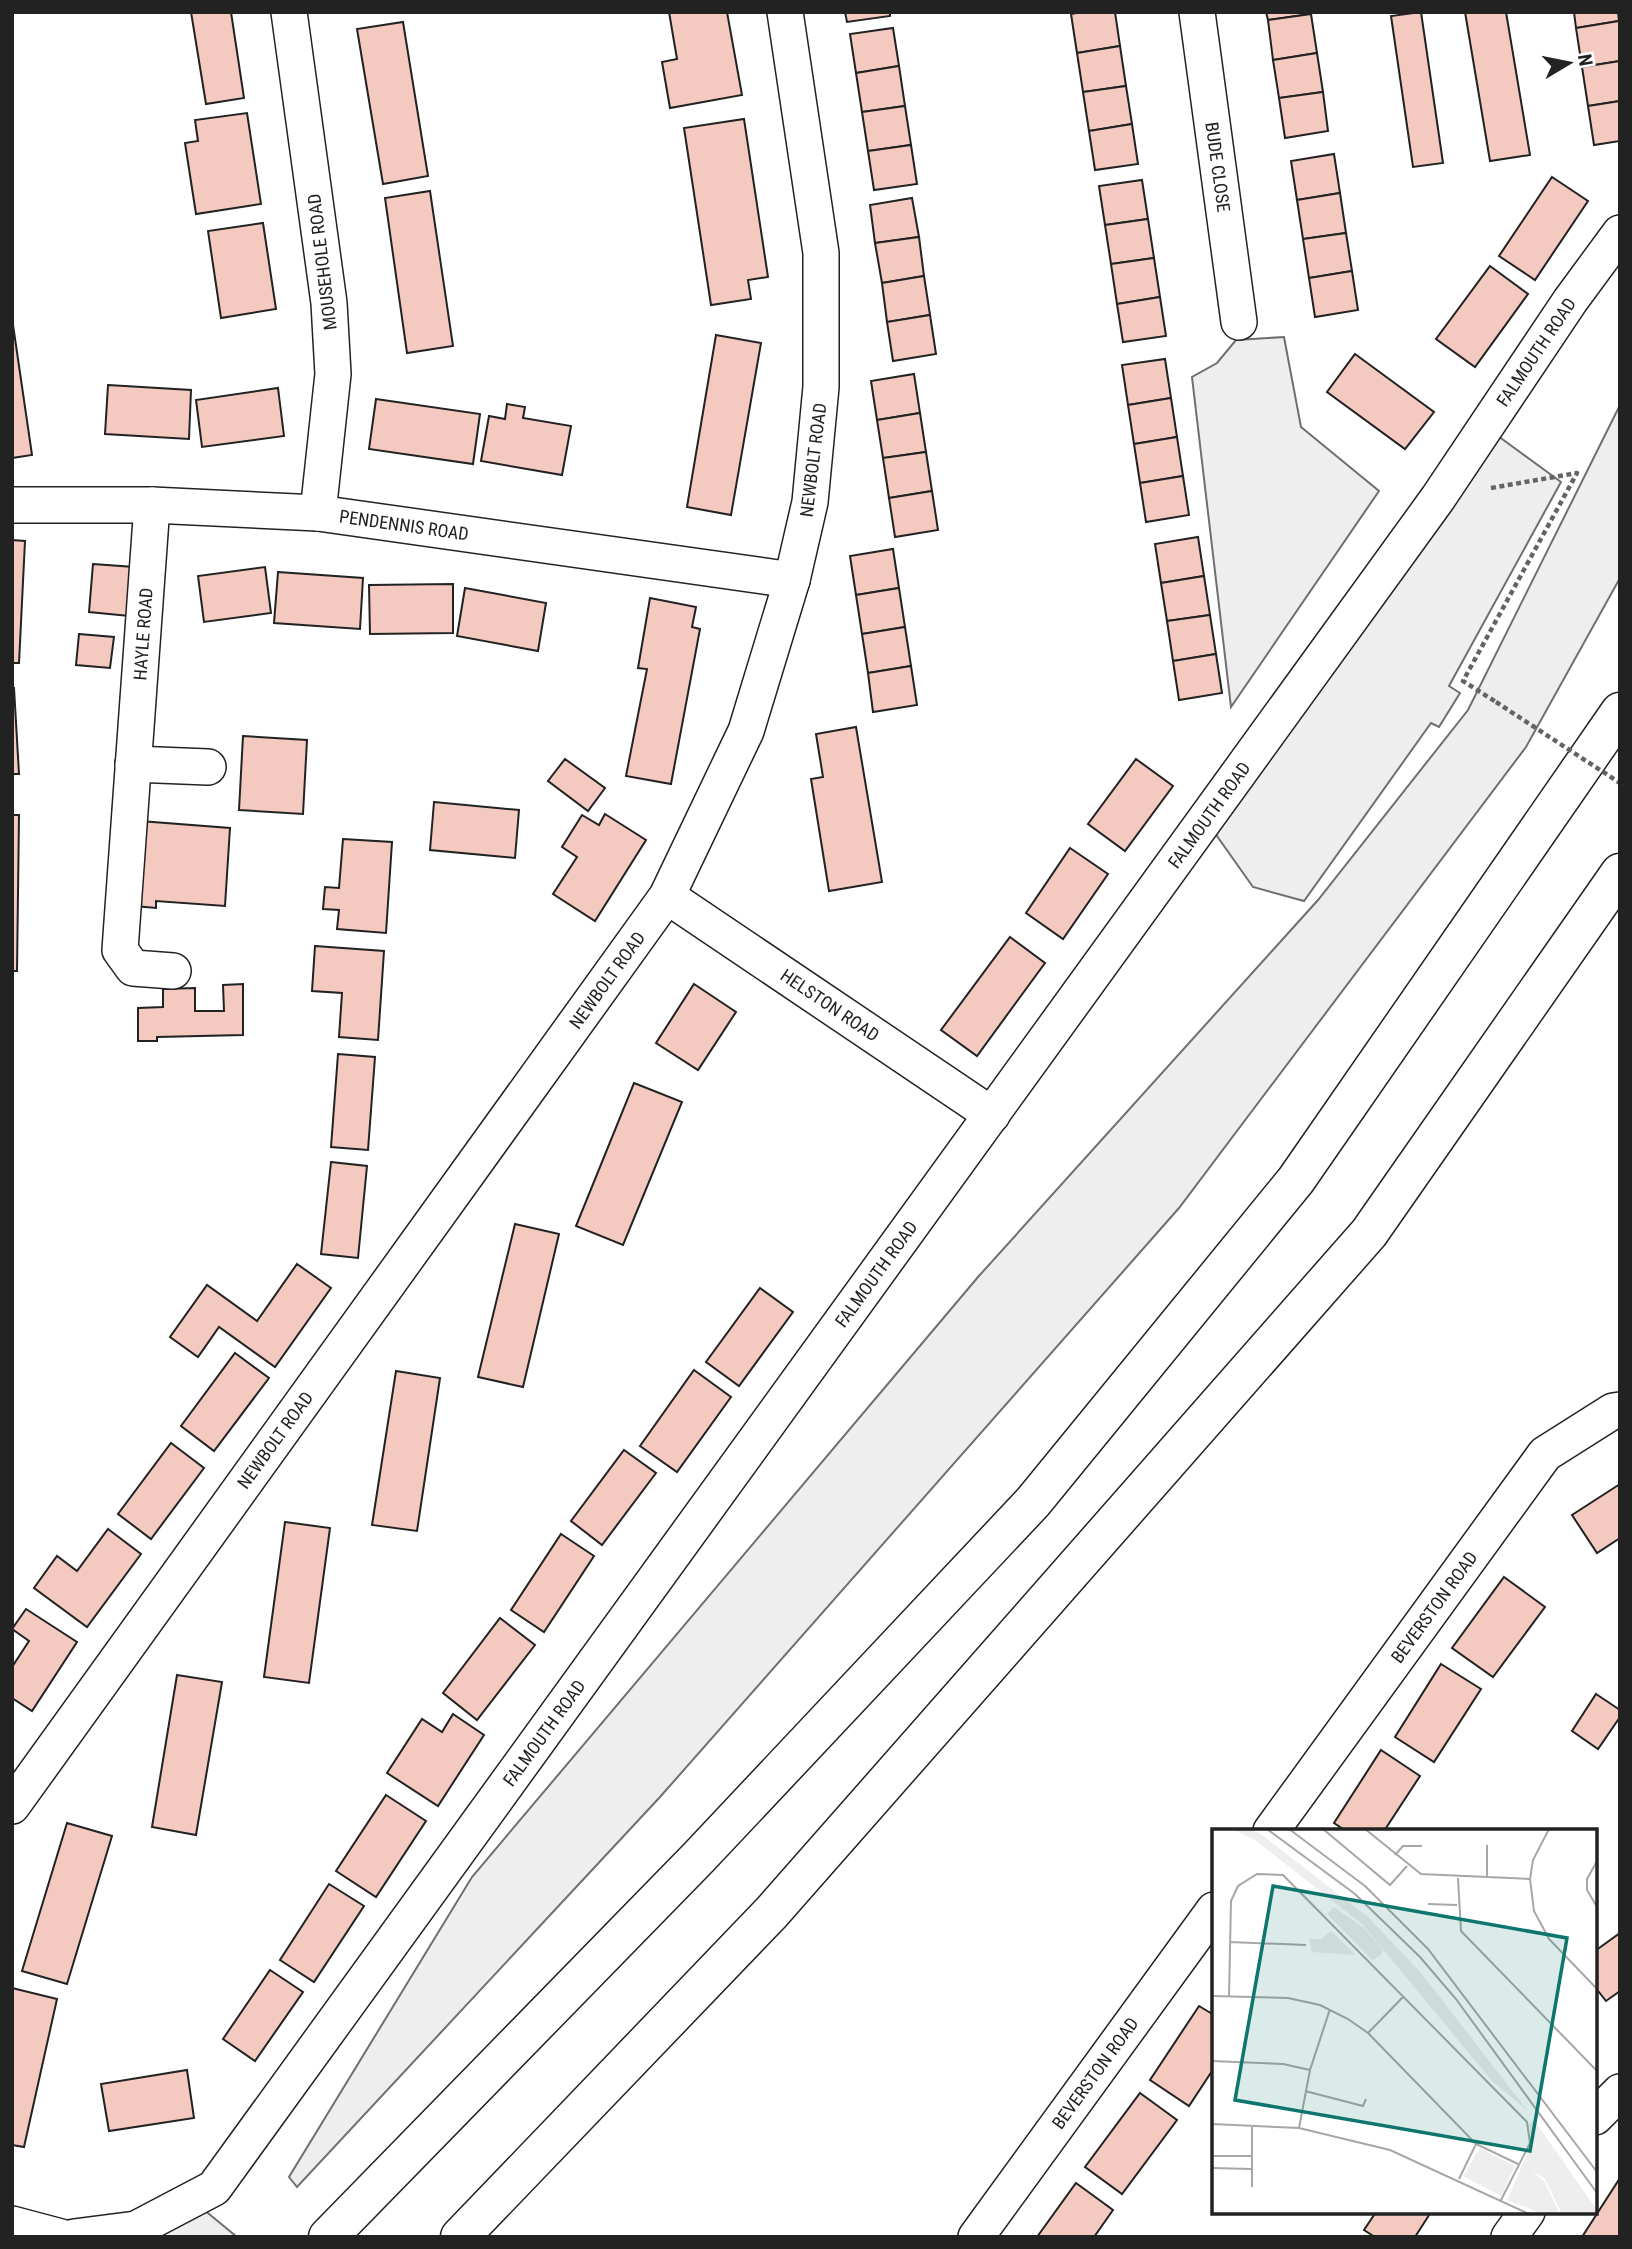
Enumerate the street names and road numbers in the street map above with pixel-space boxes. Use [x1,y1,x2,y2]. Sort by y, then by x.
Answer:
street label: BUDE CLOSE [1201,121,1235,213]
street label: MOUSEHOLE ROAD [303,193,341,331]
street label: FALMOUTH ROAD [1492,294,1580,410]
street label: NEWBOLT ROAD [796,402,830,518]
street label: PENDENNIS ROAD [338,506,470,544]
street label: HAYLE ROAD [129,587,157,681]
street label: FALMOUTH ROAD [1163,758,1255,872]
street label: NEWBOLT ROAD [565,927,649,1033]
street label: HELSTON ROAD [777,964,883,1046]
street label: FALMOUTH ROAD [830,1217,922,1331]
street label: NEWBOLT ROAD [233,1387,317,1493]
street label: BEVERSTON ROAD [1386,1547,1482,1667]
street label: FALMOUTH ROAD [498,1676,590,1790]
street label: BEVERSTON ROAD [1047,2013,1143,2133]

